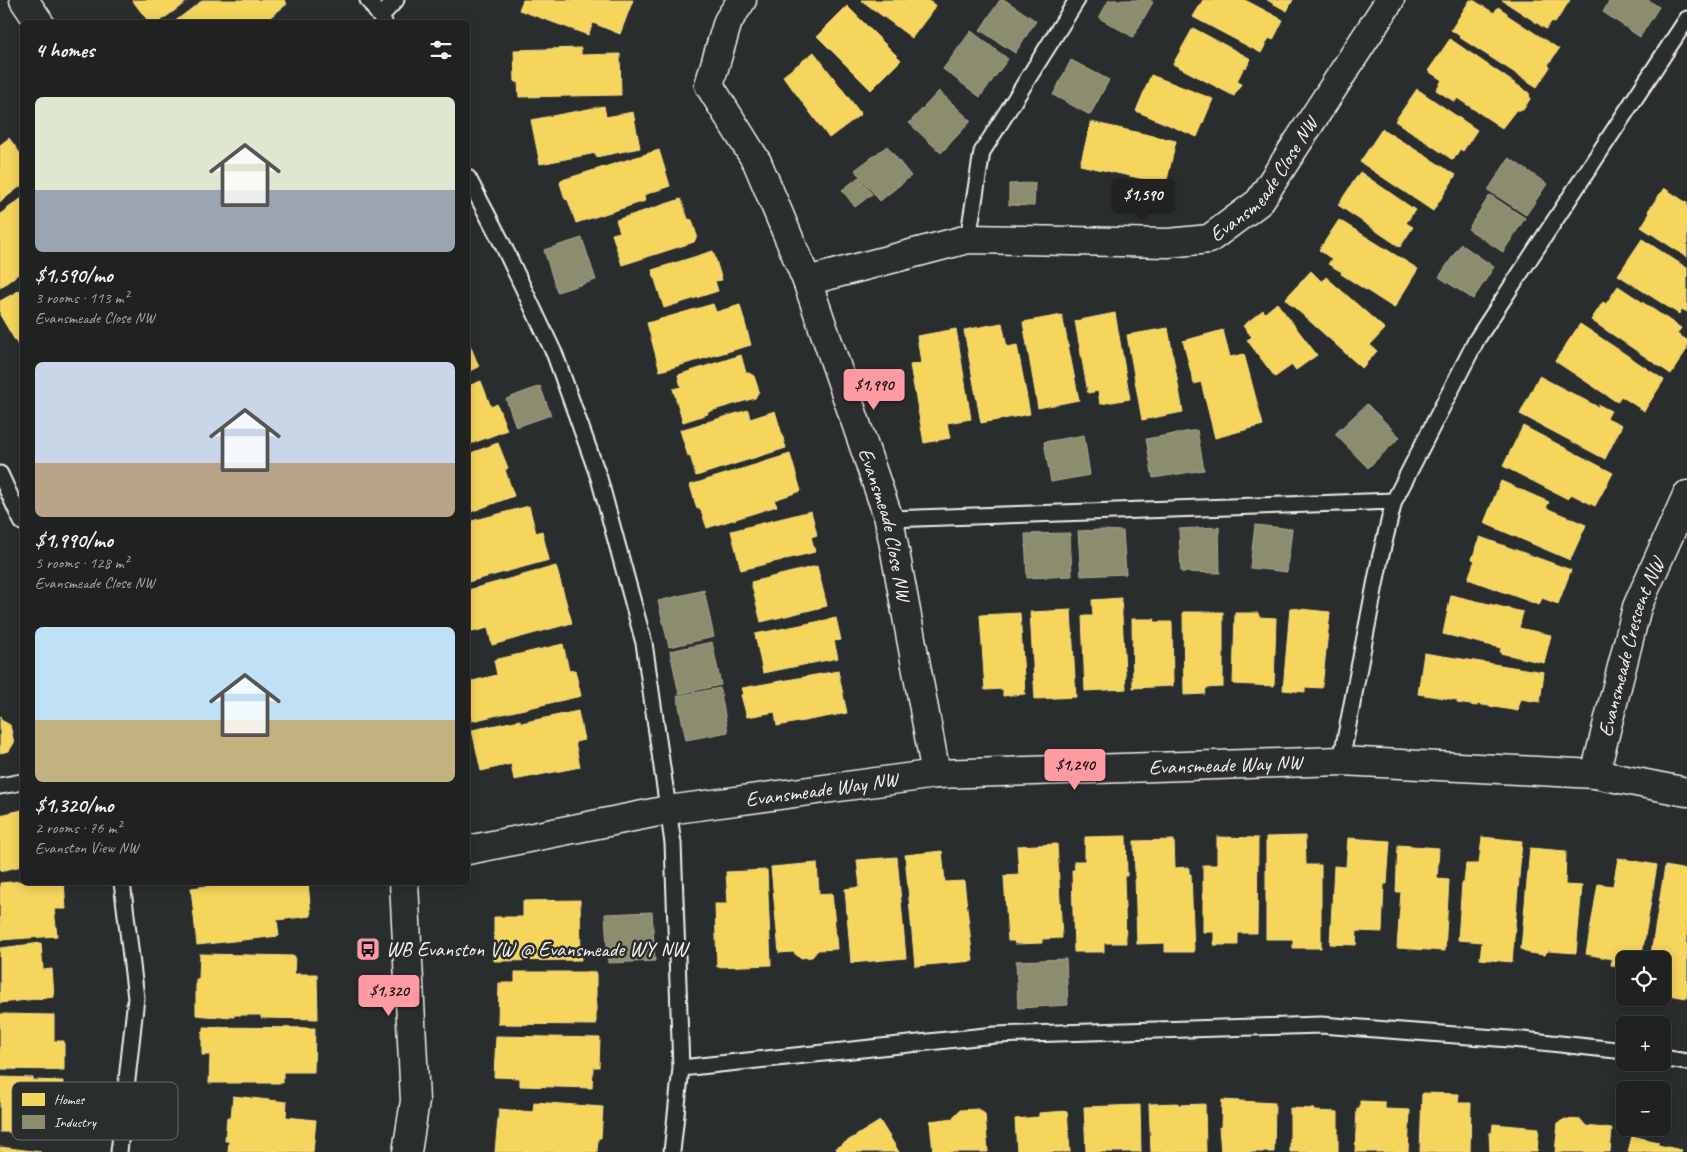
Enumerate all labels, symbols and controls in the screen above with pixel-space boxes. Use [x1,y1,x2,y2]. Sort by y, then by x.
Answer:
icon: filters [427,36,455,64]
text: 4 homes [35,37,94,63]
street label: Evansmeade Close NW [1204,110,1325,247]
icon: home [200,130,290,220]
pin: $1,590 [1102,178,1184,221]
text: $1,590 [1124,185,1162,205]
text: $1,590/mo [35,262,113,288]
text: 3 rooms · 113 m² [35,288,129,308]
text: Evansmeade Close NW [35,308,155,328]
pin: $1,990 [833,368,915,411]
text: $1,990 [855,375,893,395]
icon: home [200,395,290,485]
street label: Evansmeade Close NW [853,445,917,606]
text: $1,990/mo [35,527,113,553]
street label: Evansmeade Crescent NW [1592,552,1671,739]
text: 5 rooms · 128 m² [35,553,129,573]
text: Evansmeade Close NW [35,573,155,593]
icon: home [200,660,290,750]
pin: $1,240 [1034,748,1116,791]
street label: Evansmeade Way NW [1148,749,1305,780]
text: $1,240 [1055,755,1095,775]
street label: Evansmeade Way NW [744,766,902,812]
text: $1,320/mo [35,792,113,818]
text: 2 rooms · 76 m² [35,818,121,838]
text: Evanston View NW [35,838,139,858]
bus stop icon: WB Evanston VW @ Evansmeade WY NW [355,936,381,962]
place label: WB Evanston VW @ Evansmeade WY NW [386,936,691,962]
map controls [1616,951,1671,1136]
button: locate [1616,951,1671,1006]
pin: $1,320 [348,974,430,1017]
text: $1,320 [369,981,409,1001]
button: + [1616,1016,1671,1071]
button: − [1616,1081,1671,1136]
legend [12,1082,178,1140]
text: Homes [54,1091,85,1108]
text: Industry [54,1114,97,1131]

